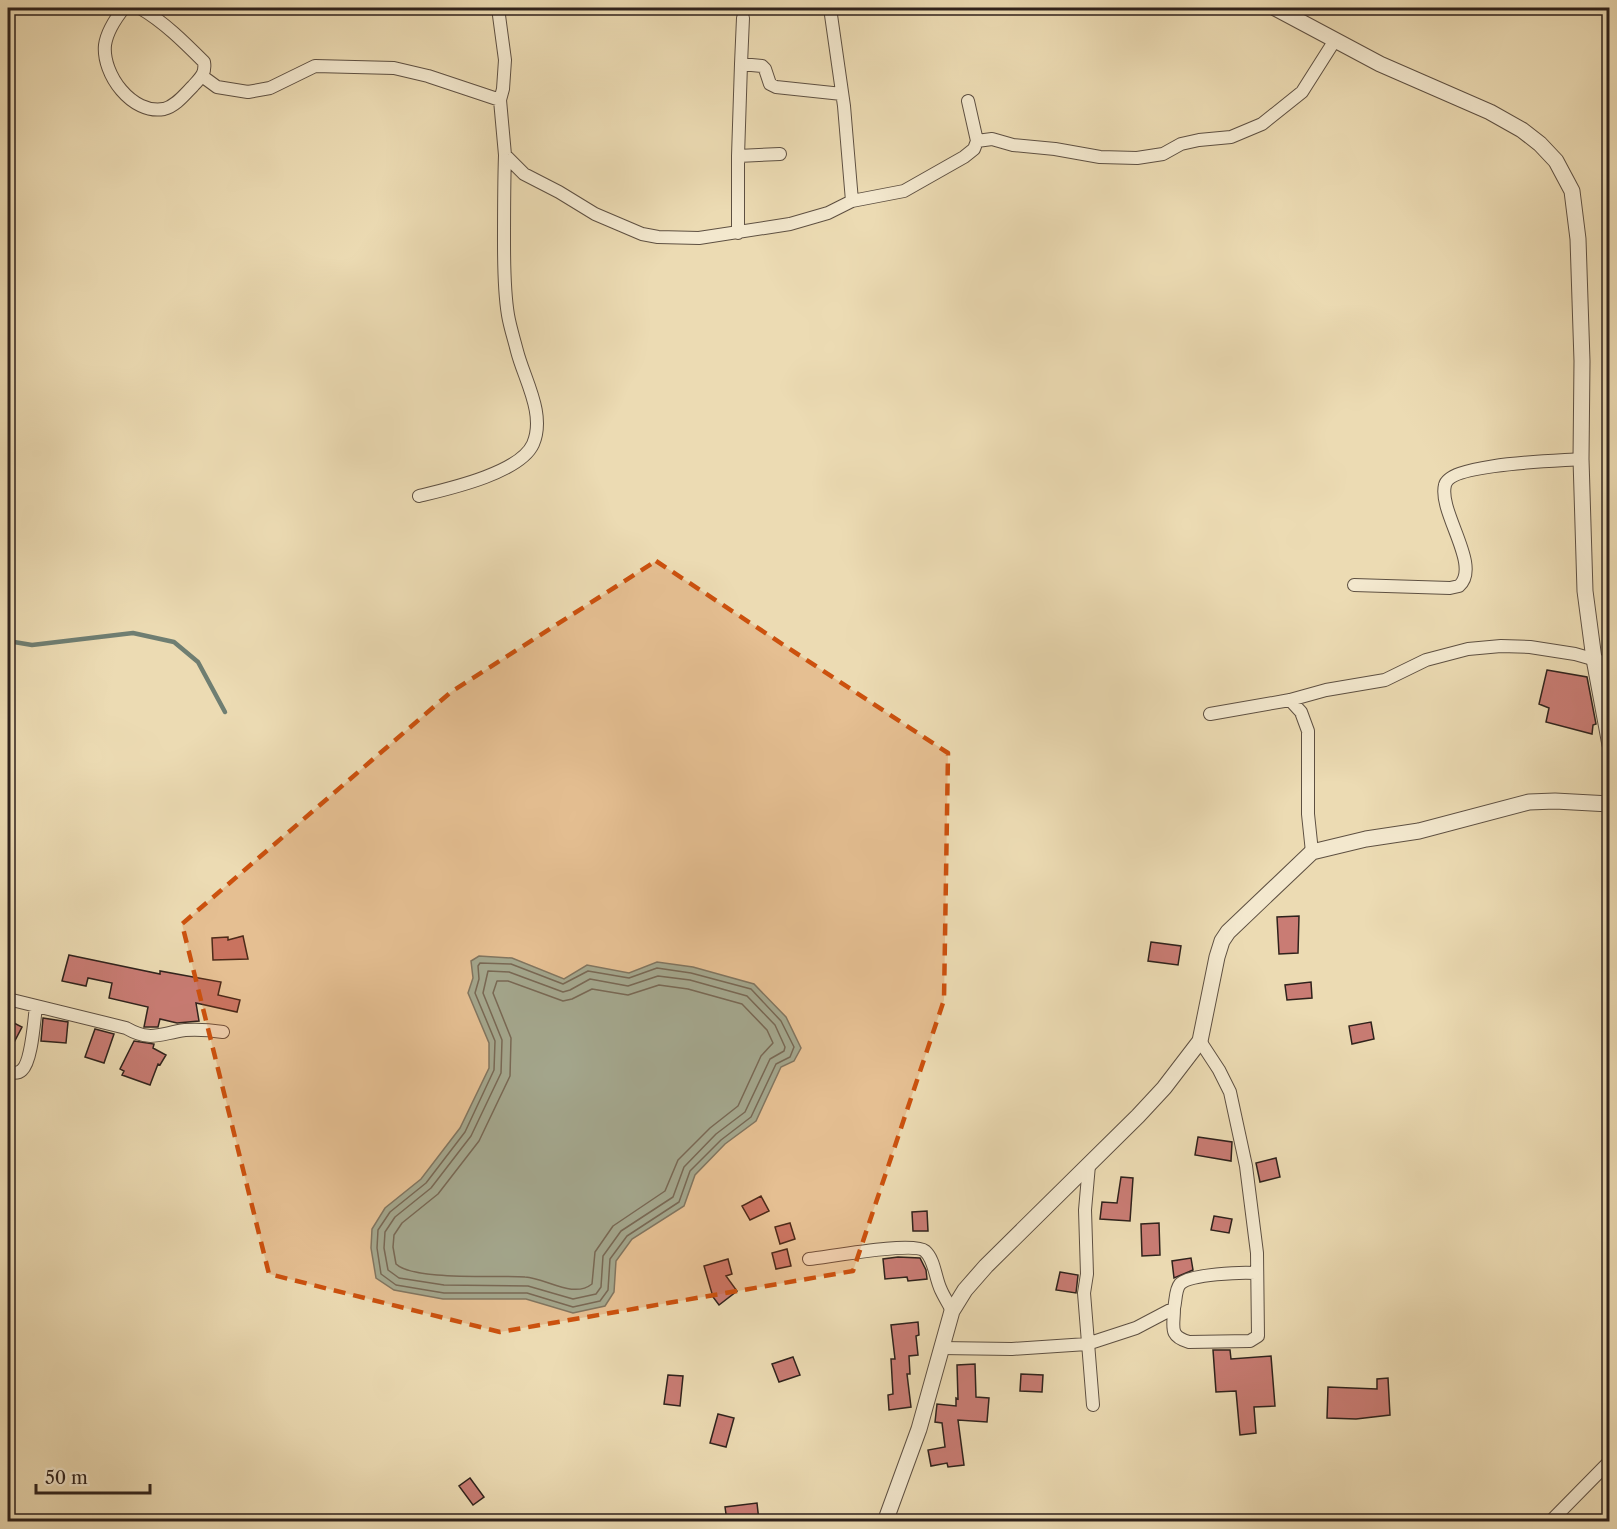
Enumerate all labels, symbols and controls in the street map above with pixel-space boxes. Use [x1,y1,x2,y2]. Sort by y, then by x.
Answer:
scale bar [36,1457,150,1495]
text: 50 m [45,1467,88,1489]

